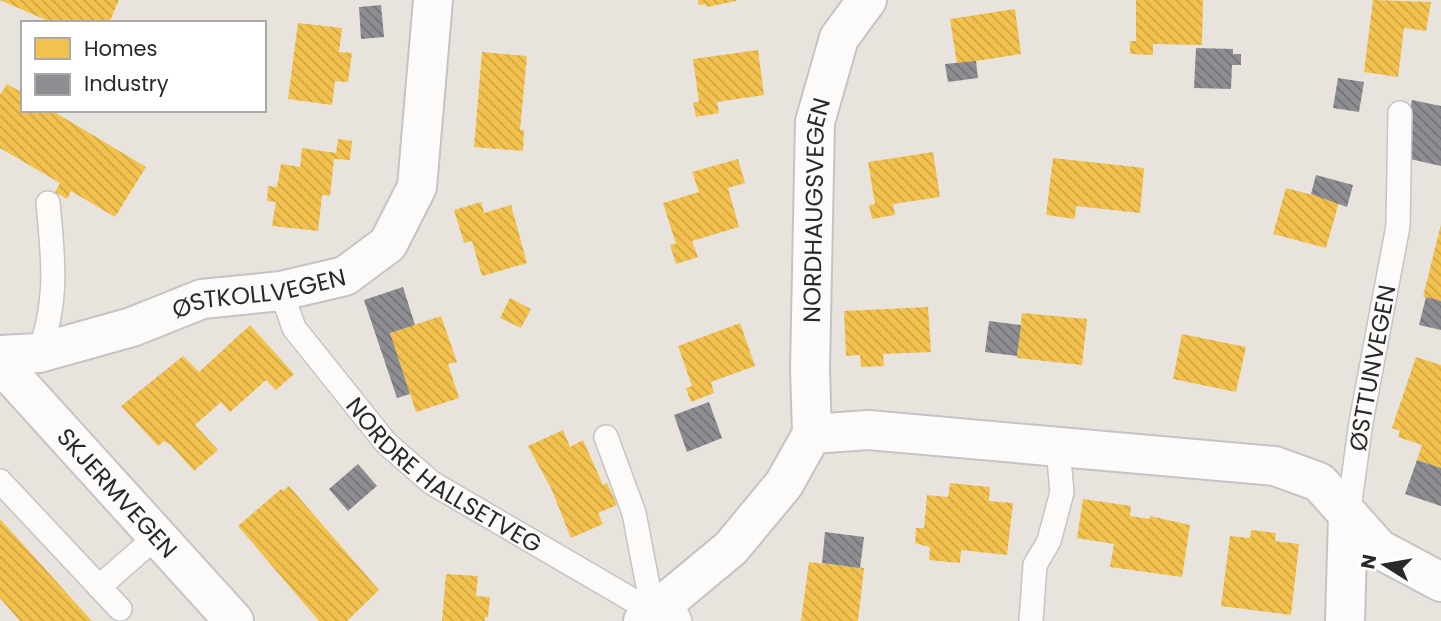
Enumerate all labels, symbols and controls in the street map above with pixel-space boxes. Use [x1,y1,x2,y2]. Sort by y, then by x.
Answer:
legend [21,21,266,112]
text: Homes [84,34,158,63]
text: Industry [84,69,169,98]
street label: NORDHAUGSVEGEN [794,94,838,323]
street label: ØSTKOLLVEGEN [167,260,349,326]
street label: ØSTTUNVEGEN [1341,282,1403,453]
street label: NORDRE HALLSETVEG [339,390,548,560]
street label: SKJERMVEGEN [50,420,185,565]
north arrow [1350,530,1420,600]
text: N [1354,552,1383,571]

